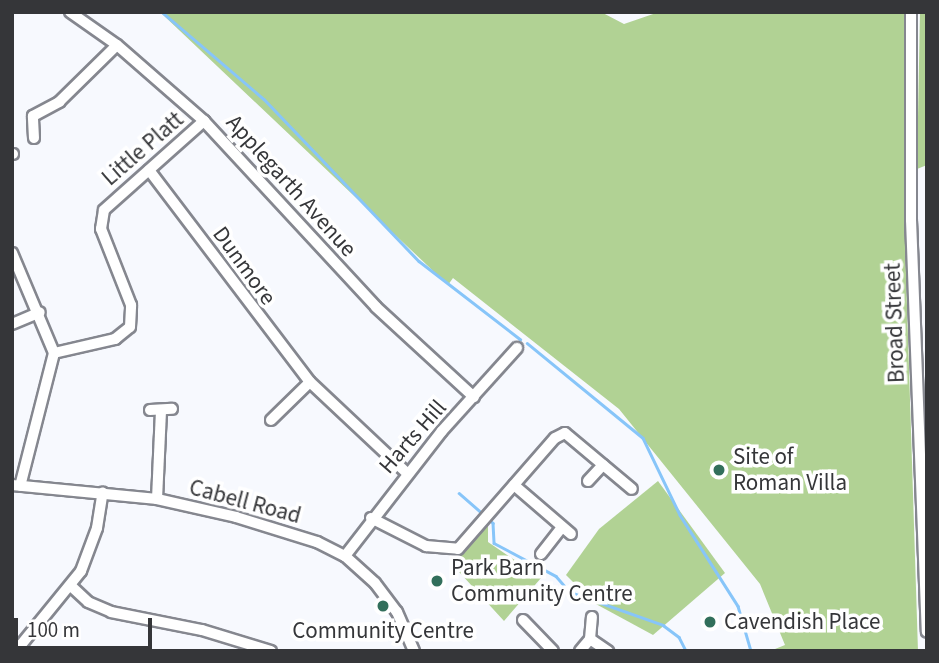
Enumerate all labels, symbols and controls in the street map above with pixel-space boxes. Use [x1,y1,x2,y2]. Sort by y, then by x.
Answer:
street label: Little Platt [97,106,189,192]
street label: Applegarth Avenue [220,109,362,263]
street label: Dunmore [206,222,282,310]
street label: Broad Street [879,263,911,383]
street label: Harts Hill [373,394,453,480]
place label: Site of Roman Villa [733,443,847,497]
marker: Site of Roman Villa [711,462,727,478]
street label: Cabell Road [186,474,304,530]
place label: Park Barn Community Centre [451,554,633,608]
marker: Park Barn Community Centre [429,573,445,589]
marker: Community Centre [375,598,391,614]
scale bar [18,604,156,648]
place label: Cavendish Place [724,608,880,636]
marker: Cavendish Place [702,614,718,630]
text: 100 m [27,615,80,645]
place label: Community Centre [292,617,474,645]

